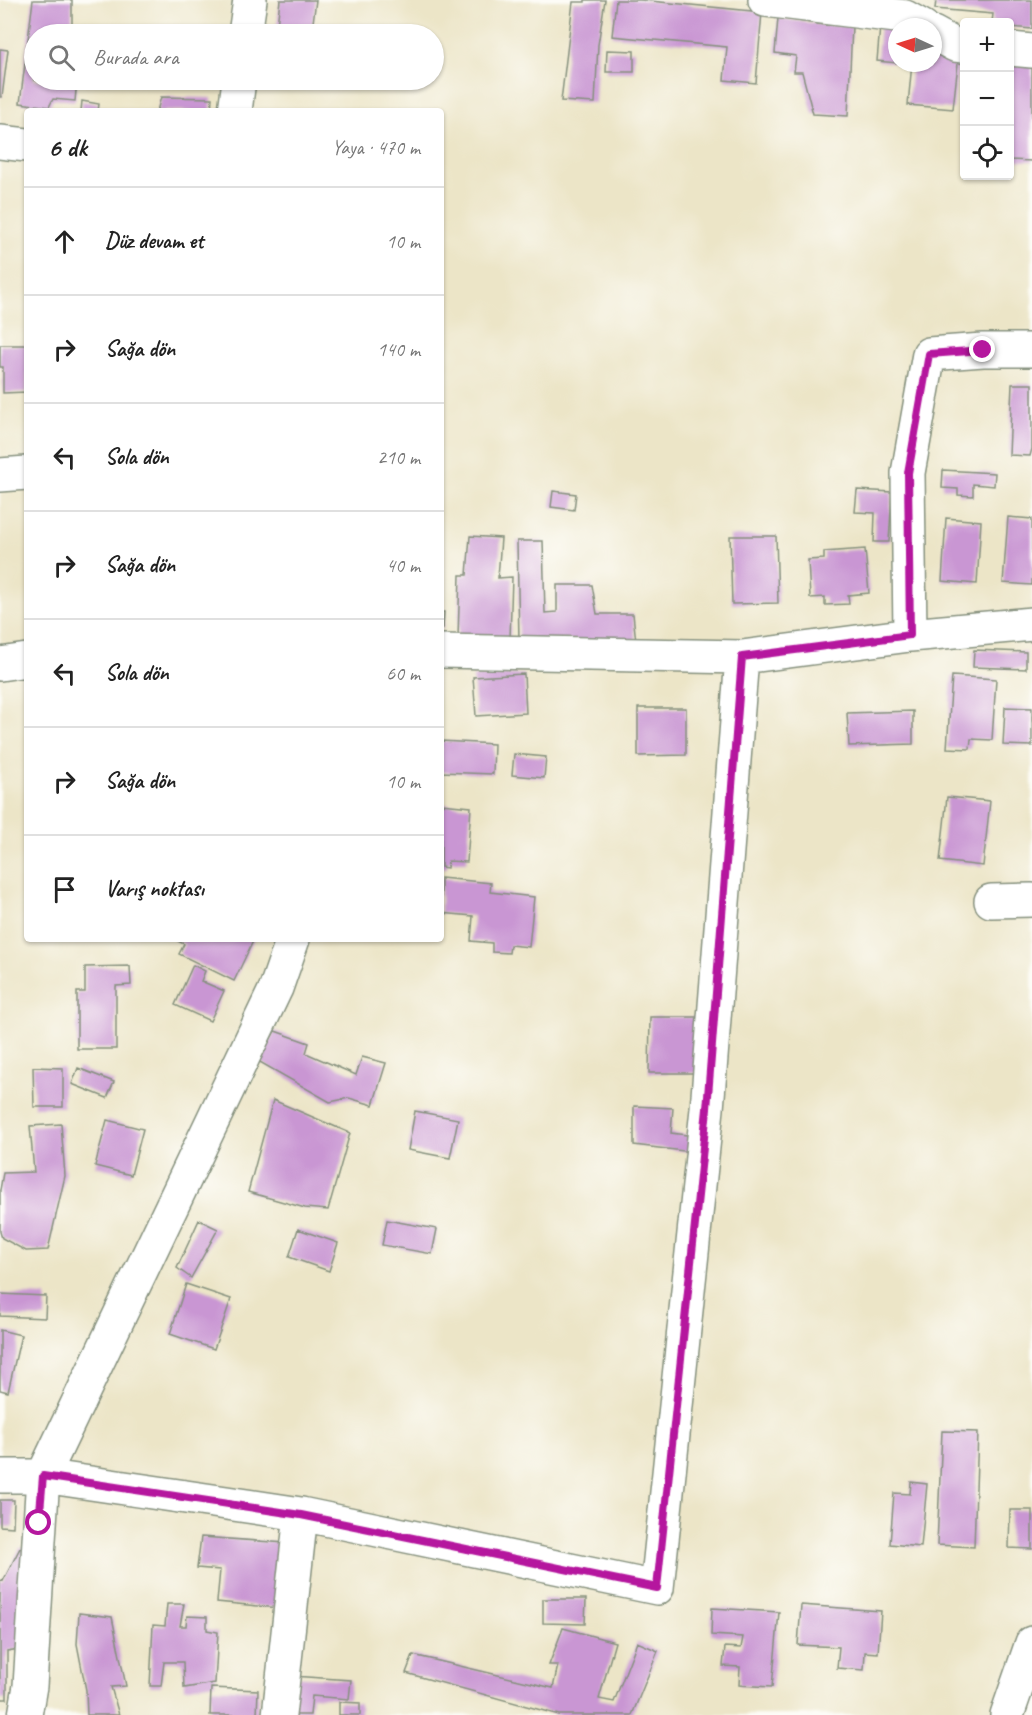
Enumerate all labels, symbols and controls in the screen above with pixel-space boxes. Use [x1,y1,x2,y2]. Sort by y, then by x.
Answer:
north arrow [888,18,942,72]
map controls [960,18,1014,180]
button: + [960,18,1014,72]
search box [24,24,444,90]
icon: search [45,41,78,74]
text: Burada ara [93,43,179,71]
button: − [960,72,1014,126]
button: locate [960,126,1014,180]
text: 6 dk [48,131,87,164]
text: Yaya · 470 m [332,135,420,160]
icon: ahead [48,225,81,258]
text: Düz devam et [105,227,203,255]
text: 10 m [386,229,420,254]
icon: right [48,333,81,366]
text: Sağa dön [105,335,175,363]
route end [969,336,995,362]
text: 140 m [377,337,420,362]
icon: left [48,441,81,474]
text: Sola dön [105,443,169,471]
text: 210 m [377,445,420,470]
icon: right [48,549,81,582]
text: Sağa dön [105,551,175,579]
text: 40 m [386,553,420,578]
icon: left [48,657,81,690]
text: Sola dön [105,659,169,687]
text: 60 m [386,661,420,686]
icon: right [48,765,81,798]
text: Sağa dön [105,767,175,795]
text: 10 m [386,769,420,794]
icon: arrive [48,873,81,906]
text: Varış noktası [105,875,204,903]
route start [25,1509,51,1535]

